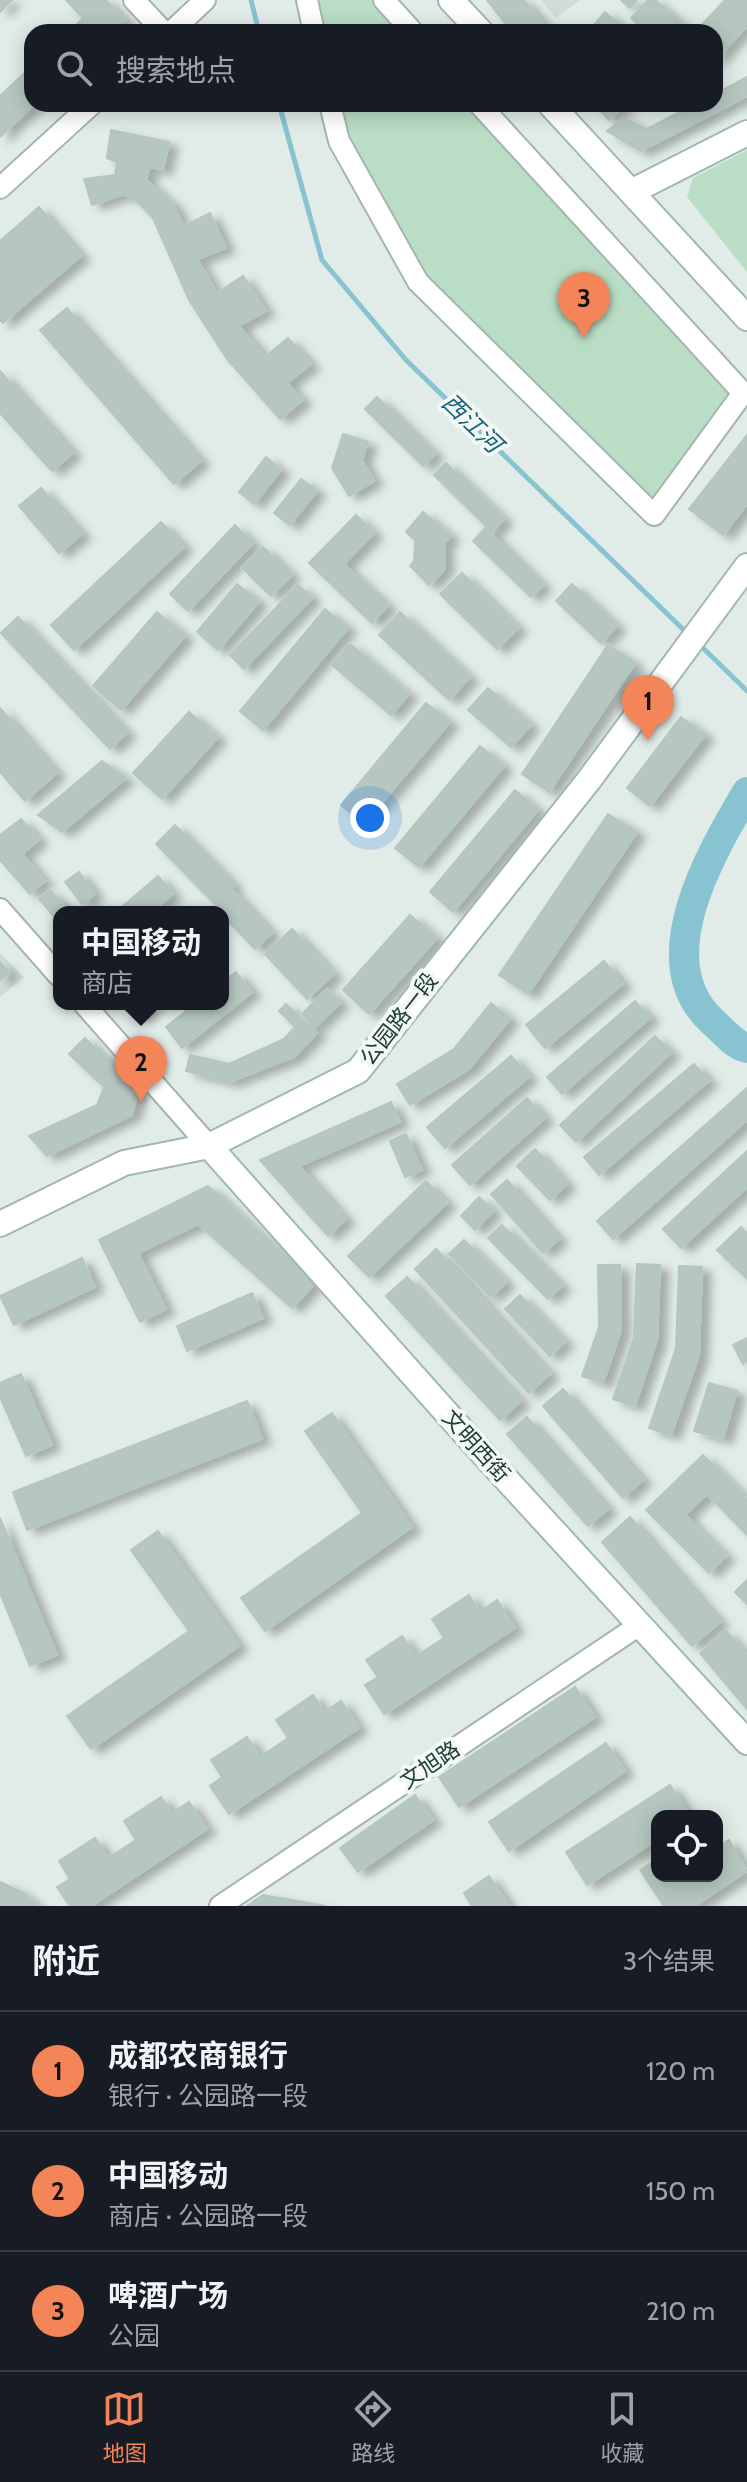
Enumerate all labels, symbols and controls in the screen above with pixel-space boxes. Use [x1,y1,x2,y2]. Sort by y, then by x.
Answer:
search box [24,24,723,112]
icon: search [52,46,96,90]
text: 搜索地点 [116,52,236,89]
pin: 3 [558,272,610,338]
water label: 西江河 [436,388,511,461]
pin: 1 [622,675,674,741]
your location [350,798,390,838]
popup [53,906,229,1010]
text: 中国移动 [81,924,201,961]
text: 商店 [81,967,133,999]
street label: 公园路一段 [354,967,444,1071]
pin: 2 [115,1036,167,1102]
street label: 文明西街 [437,1404,515,1488]
street label: 文旭路 [395,1735,465,1795]
map controls [651,1810,723,1882]
button: locate [651,1810,723,1882]
text: 附近 [32,1940,100,1982]
text: 3个结果 [623,1945,715,1977]
text: 成都农商银行 [108,2037,288,2074]
text: 1 [53,2055,63,2087]
text: 120 m [646,2055,715,2087]
text: 银行 · 公园路一段 [108,2080,308,2112]
text: 中国移动 [108,2157,228,2194]
text: 2 [51,2175,65,2207]
text: 150 m [646,2175,715,2207]
text: 商店 · 公园路一段 [108,2200,308,2232]
text: 啤酒广场 [108,2277,228,2314]
text: 3 [51,2295,65,2327]
text: 210 m [646,2295,715,2327]
text: 公园 [108,2320,160,2352]
tab: 地图 [102,2387,147,2467]
tab: 路线 [351,2387,396,2467]
tab: 收藏 [600,2387,645,2467]

